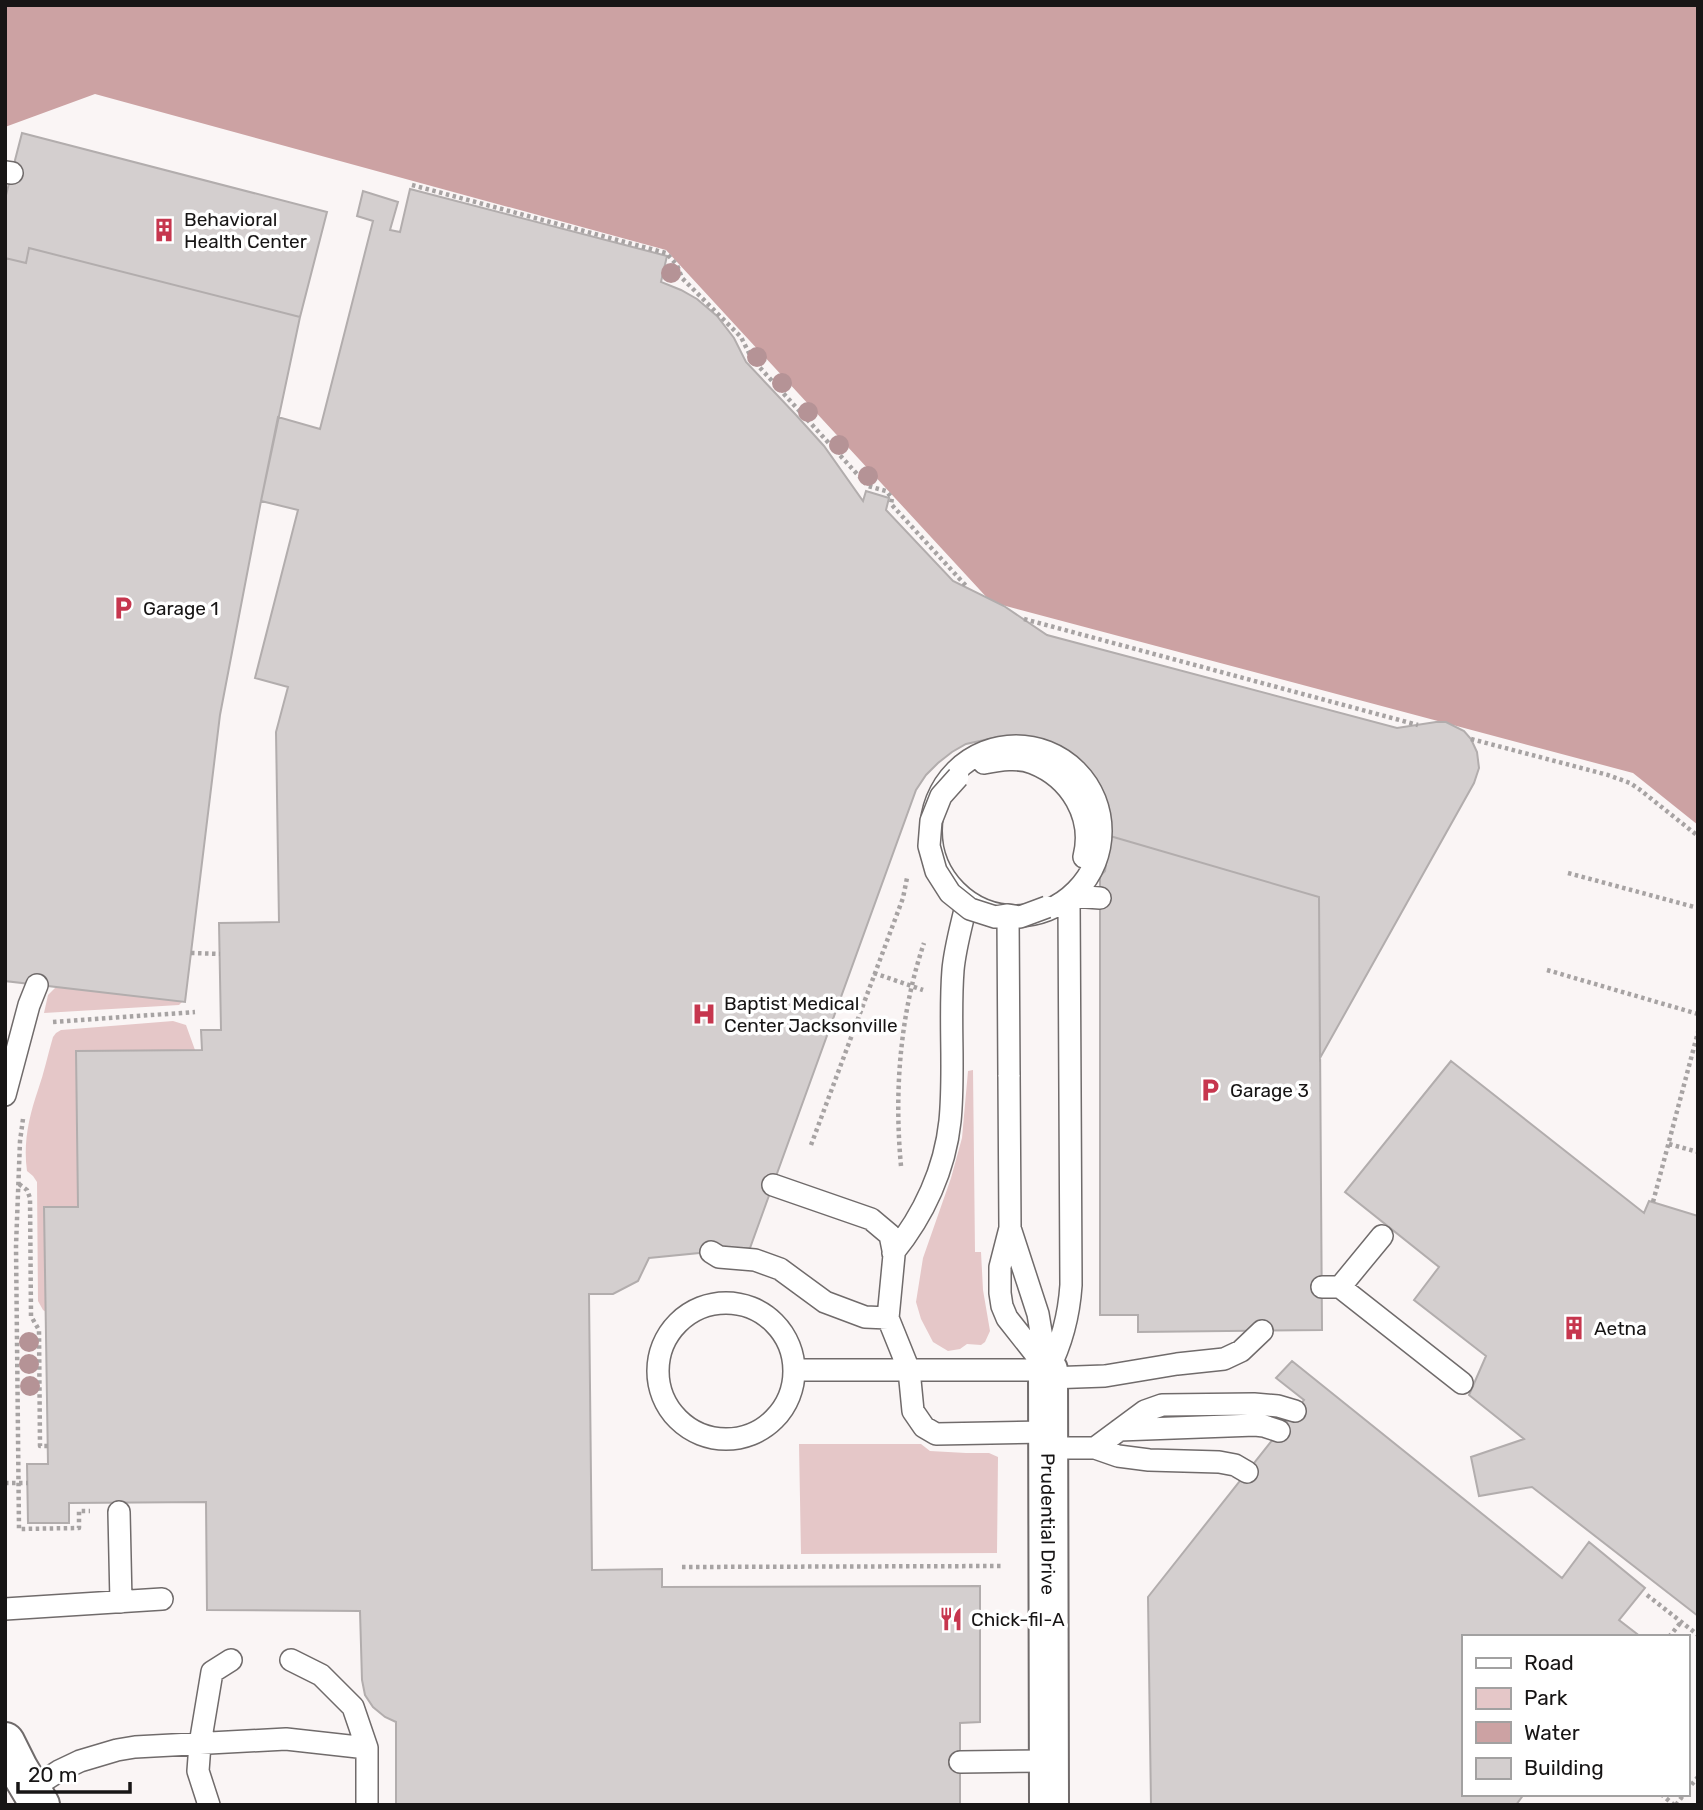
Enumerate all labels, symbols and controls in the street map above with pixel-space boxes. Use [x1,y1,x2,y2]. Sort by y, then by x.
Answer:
place label: Behavioral Health Center [184,208,308,253]
building icon: Behavioral Health Center [150,216,178,244]
parking icon: Garage 1 [109,594,137,622]
place label: Garage 1 [143,597,219,620]
place label: Baptist Medical Center Jacksonville [724,992,898,1037]
hospital icon: Baptist Medical Center Jacksonville [690,1000,718,1028]
parking icon: Garage 3 [1196,1076,1224,1104]
place label: Garage 3 [1230,1079,1309,1102]
building icon: Aetna [1560,1314,1588,1342]
place label: Aetna [1594,1317,1647,1340]
street label: Prudential Drive [1037,1453,1060,1595]
restaurant icon: Chick-fil-A [937,1605,965,1633]
place label: Chick-fil-A [971,1608,1065,1631]
legend [1462,1635,1689,1796]
text: Road [1524,1650,1574,1675]
text: Park [1524,1685,1568,1710]
text: Water [1524,1720,1580,1745]
scale bar [18,1750,130,1794]
text: Building [1524,1755,1604,1780]
text: 20 m [28,1762,77,1787]

